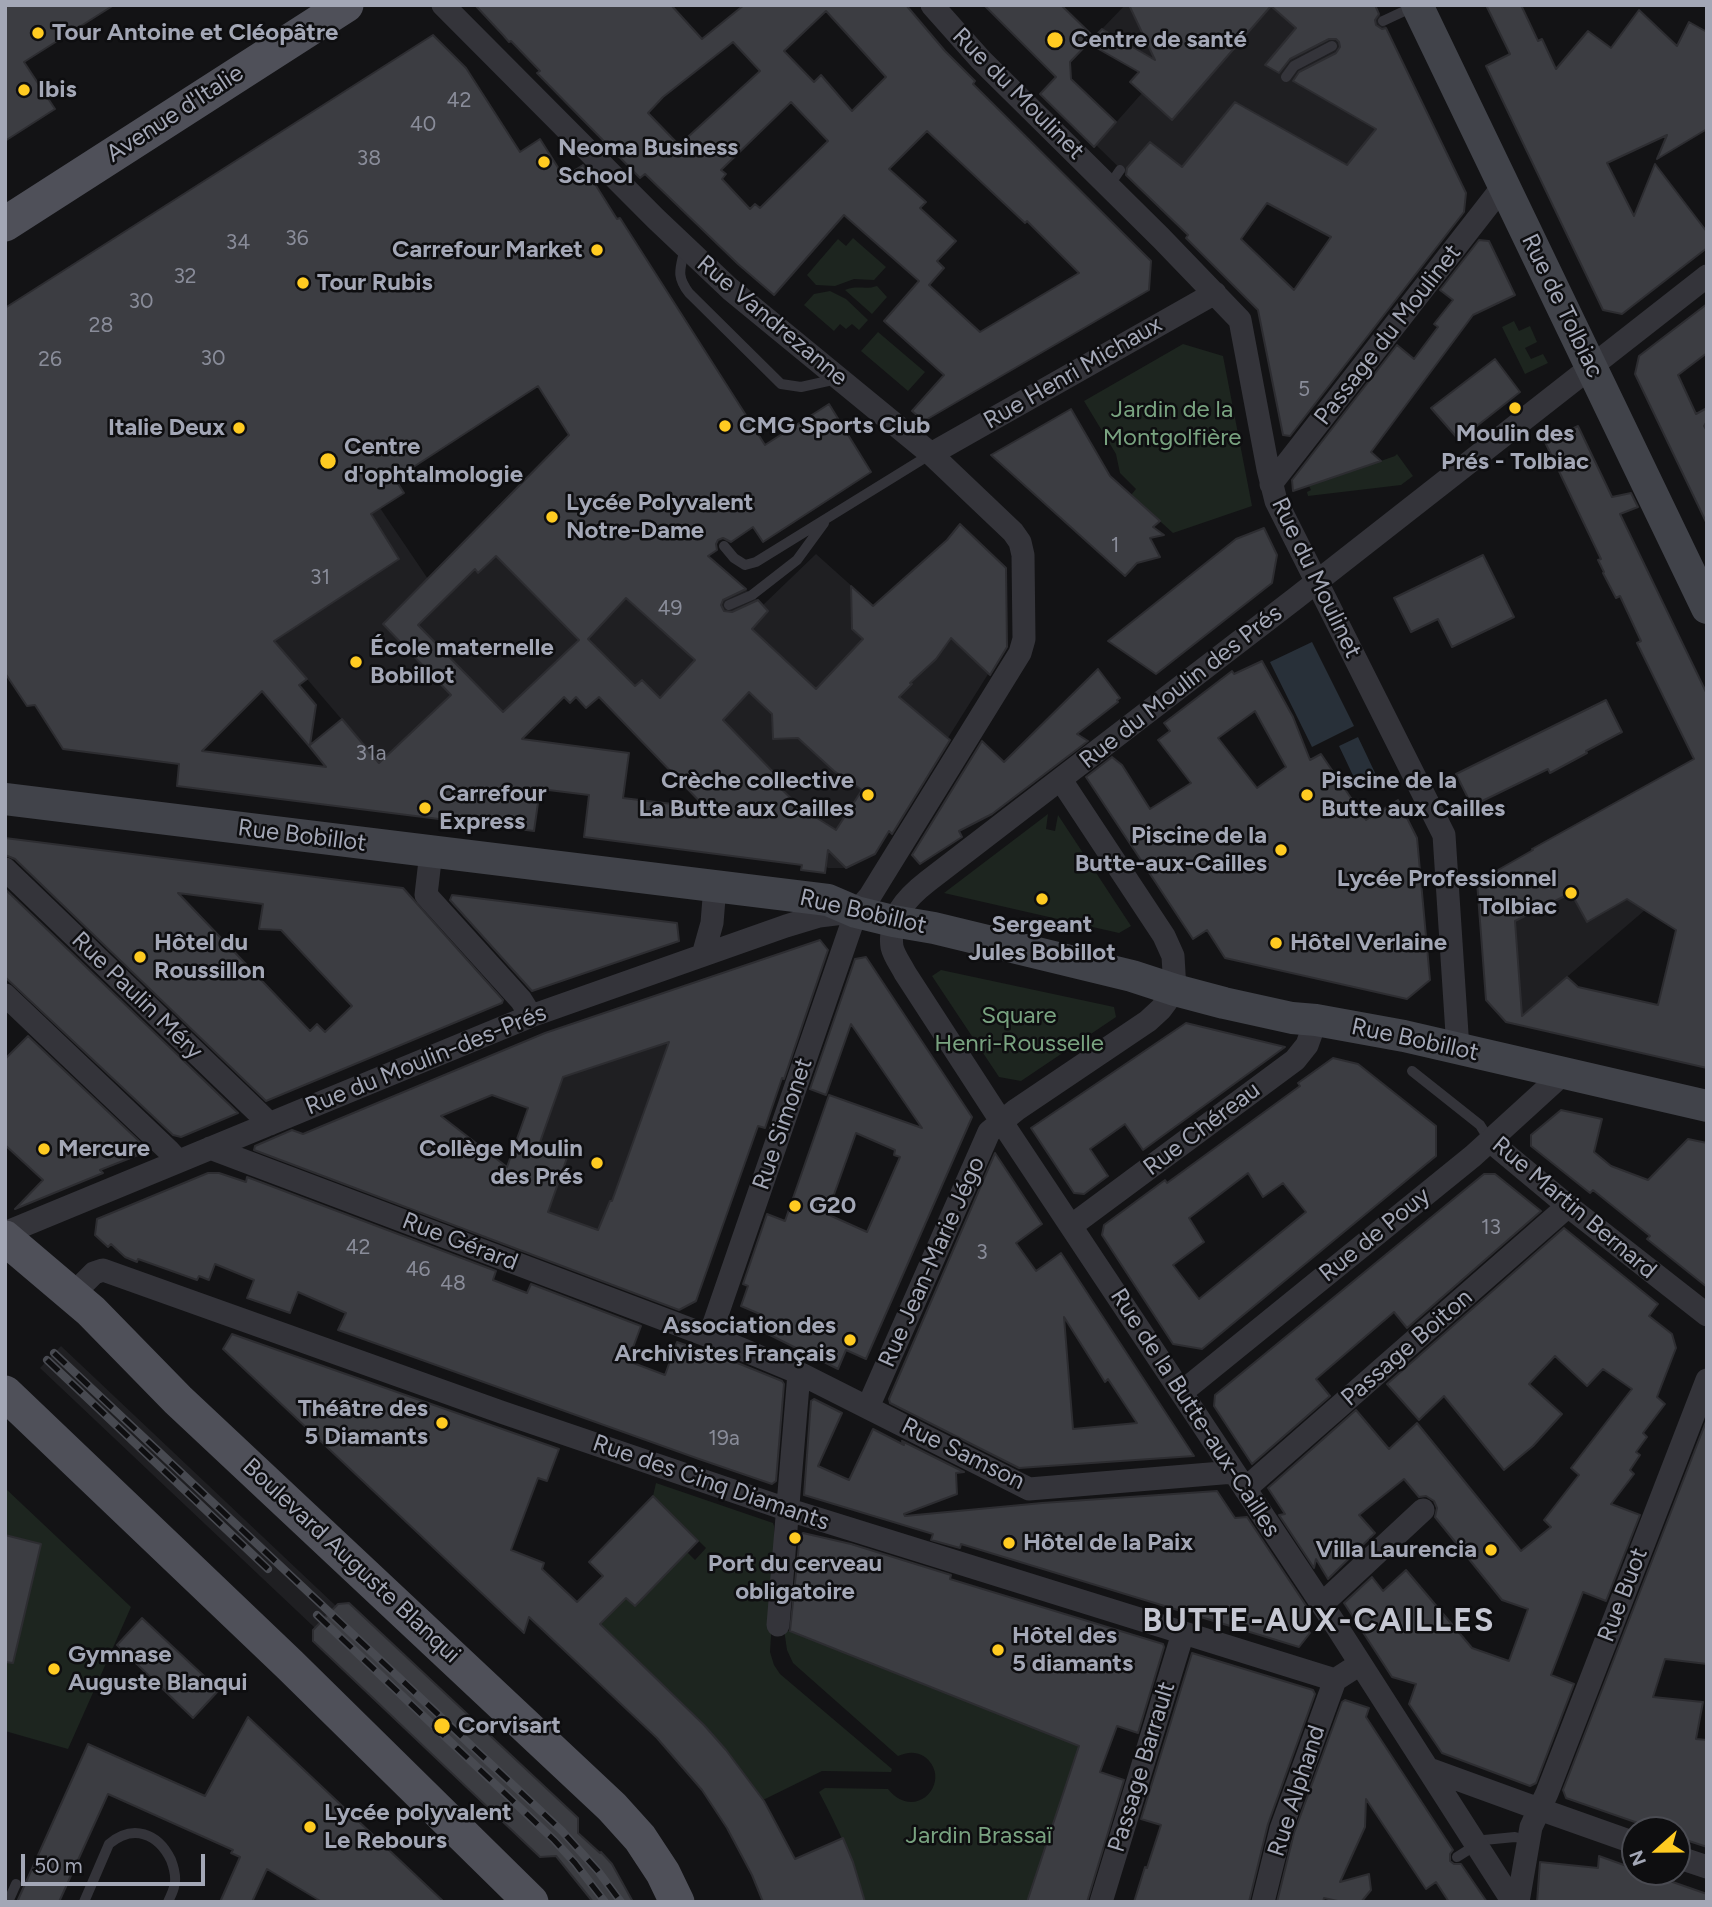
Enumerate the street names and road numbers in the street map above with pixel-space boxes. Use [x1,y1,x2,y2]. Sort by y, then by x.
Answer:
street label: Rue du Moulinet [946,22,1090,166]
street label: Avenue d'Italie [101,59,249,169]
street label: Rue de Tolbiac [1515,229,1609,383]
street label: Passage du Moulinet [1309,239,1467,431]
street label: Rue Vandrezanne [691,250,853,392]
street label: Rue Henri Michaux [979,310,1167,436]
street label: Rue du Moulinet [1265,493,1367,663]
street label: Rue du Moulin des Prés [1074,599,1288,775]
street label: Rue Bobillot [236,814,368,858]
street label: Rue Bobillot [797,883,929,941]
street label: Rue Paulin Méry [65,926,209,1066]
street label: Rue du Moulin-des-Prés [301,998,551,1122]
street label: Rue Bobillot [1349,1012,1481,1068]
street label: Rue Simonet [747,1054,819,1194]
street label: Rue Chéreau [1138,1076,1266,1182]
street label: Rue Martin Bernard [1486,1131,1662,1285]
street label: Rue Jean-Marie Jégo [873,1152,991,1372]
street label: Rue de Pouy [1314,1182,1436,1288]
street label: Rue Gérard [398,1207,522,1277]
street label: Rue de la Butte-aux-Cailles [1104,1283,1286,1543]
street label: Passage Boiton [1336,1283,1478,1413]
street label: Rue Samson [897,1412,1029,1496]
street label: Rue des Cinq Diamants [589,1429,833,1537]
street label: Boulevard Auguste Blanqui [236,1452,466,1670]
street label: Rue Buot [1592,1544,1654,1646]
street label: Passage Barrault [1102,1678,1182,1856]
street label: Rue Alphand [1262,1722,1332,1860]

